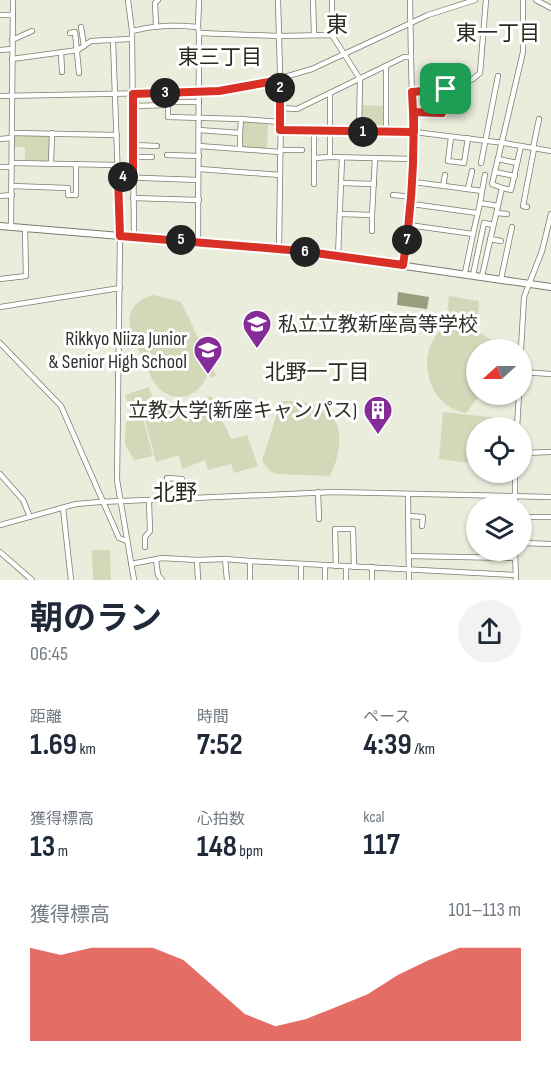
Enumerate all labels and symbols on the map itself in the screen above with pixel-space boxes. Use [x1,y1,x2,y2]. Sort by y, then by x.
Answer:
district label: 東 [326,12,348,39]
district label: 東一丁目 [456,21,540,46]
district label: 東三丁目 [178,45,262,70]
pin [420,63,471,114]
pin: 2 [265,73,295,103]
pin: 3 [150,78,180,108]
pin: 1 [348,117,378,147]
pin: 4 [108,162,138,192]
pin: 5 [166,225,196,255]
pin: 7 [392,225,422,255]
pin: 6 [290,237,320,267]
school or university icon: 私立立教新座高等学校 [241,308,273,350]
place label: 私立立教新座高等学校 [278,313,478,337]
place label: Rikkyo Niiza Junior & Senior High School [49,327,187,374]
school or university icon: Rikkyo Niiza Junior & Senior High School [192,334,224,376]
north arrow [466,339,532,405]
district label: 北野一丁目 [265,360,370,385]
building icon: 立教大学(新座キャンパス) [362,394,394,436]
place label: 立教大学(新座キャンパス) [128,399,357,423]
district label: 北野 [153,480,197,507]

